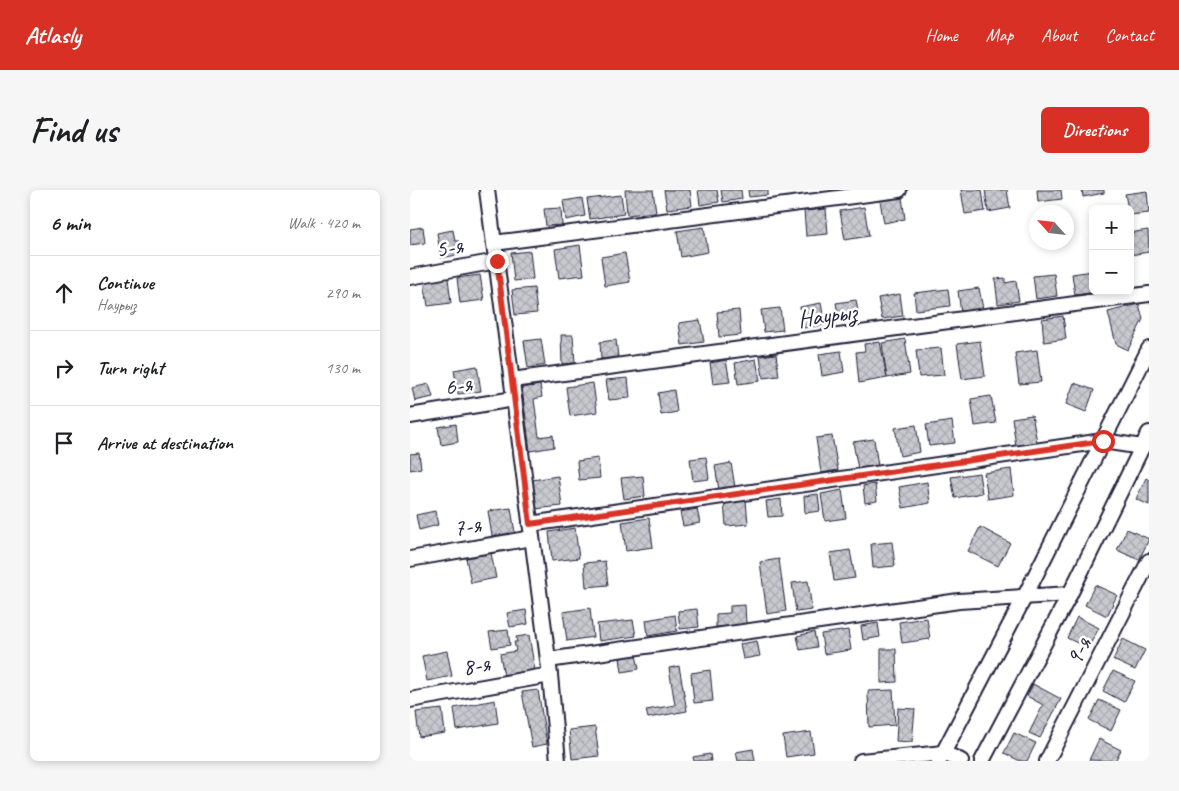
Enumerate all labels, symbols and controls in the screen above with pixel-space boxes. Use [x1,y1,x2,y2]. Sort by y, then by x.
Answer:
text: Atlasly [25,20,81,50]
text: Home [925,24,958,46]
text: Map [986,24,1013,46]
text: About [1041,24,1077,46]
text: Contact [1105,24,1154,46]
button: Directions [1041,107,1149,153]
text: Find us [30,108,117,153]
north arrow [1029,205,1074,250]
map controls [1089,205,1134,295]
button: + [1089,205,1134,250]
text: 6 min [50,210,91,236]
text: Walk · 420 m [288,213,360,233]
street label: 5-я [433,230,466,264]
route end [486,250,509,273]
button: − [1089,250,1134,295]
text: Continue [97,271,154,295]
icon: ahead [50,279,78,307]
text: 290 m [326,283,360,303]
text: Наурыз [97,295,136,315]
street label: Наурыз [796,296,861,335]
icon: right [50,354,78,382]
text: Turn right [97,356,164,380]
text: 130 m [326,358,360,378]
street label: 6-я [442,368,475,402]
icon: arrive [50,429,78,457]
route start [1092,430,1115,453]
text: Arrive at destination [97,431,233,455]
street label: 7-я [451,509,484,543]
street label: 9-я [1058,631,1098,670]
street label: 8-я [460,648,493,682]

